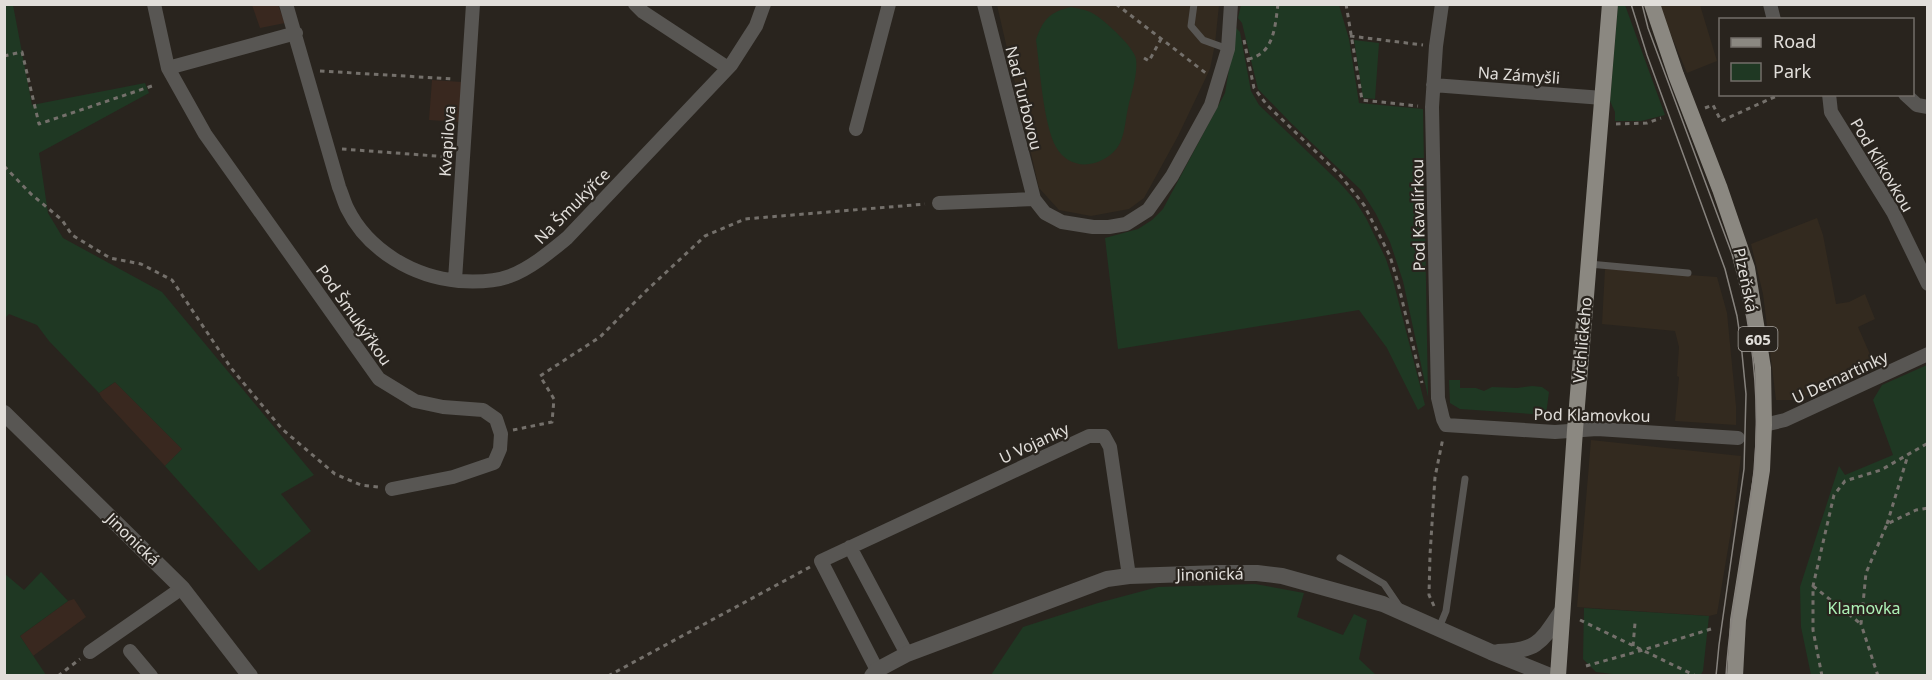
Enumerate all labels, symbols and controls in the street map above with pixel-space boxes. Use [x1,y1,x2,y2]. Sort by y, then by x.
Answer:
legend [1719,18,1914,96]
text: Road [1773,29,1816,53]
street label: Nad Turbovou [1000,44,1048,152]
text: Park [1773,59,1811,83]
street label: Na Zámyšli [1477,61,1561,89]
street label: Kvapilova [434,105,460,177]
street label: Pod Klikovkou [1845,114,1919,216]
street label: Pod Kavalírkou [1406,159,1430,271]
street label: Na Šmukýřce [529,163,615,249]
street label: Plzeňská [1728,246,1764,314]
street label: Pod Šmukýřkou [311,260,397,370]
street label: Vrchlického [1567,296,1597,384]
road number: 605 [1738,327,1778,351]
street label: U Demartinky [1788,345,1892,409]
street label: Pod Klamovkou [1533,403,1651,427]
street label: U Vojanky [996,417,1073,469]
street label: Jinonická [100,506,165,570]
street label: Jinonická [1174,562,1244,586]
park label: Klamovka [1828,597,1900,619]

